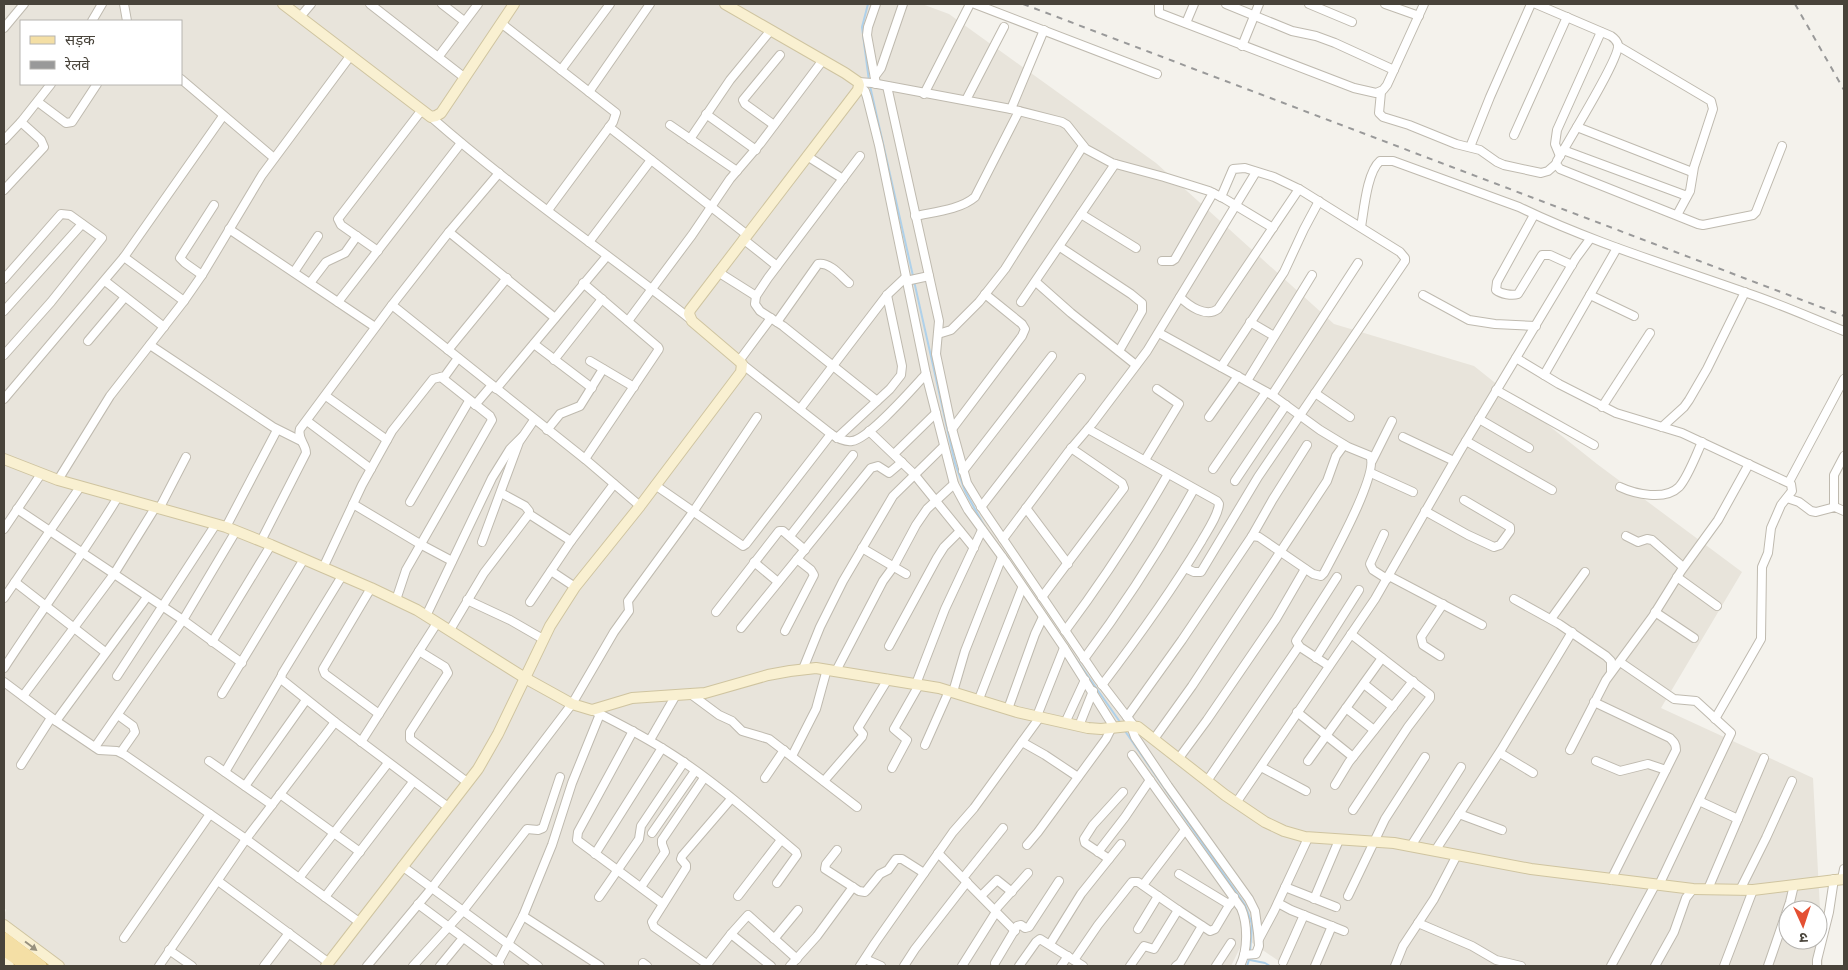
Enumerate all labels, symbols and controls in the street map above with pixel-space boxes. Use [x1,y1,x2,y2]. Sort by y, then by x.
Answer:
legend [20,20,182,85]
text: सड़क [65,31,95,49]
text: रेलवे [64,56,90,74]
north arrow [1778,900,1828,950]
text: उ [1798,930,1808,946]
one-way arrow [24,940,37,951]

